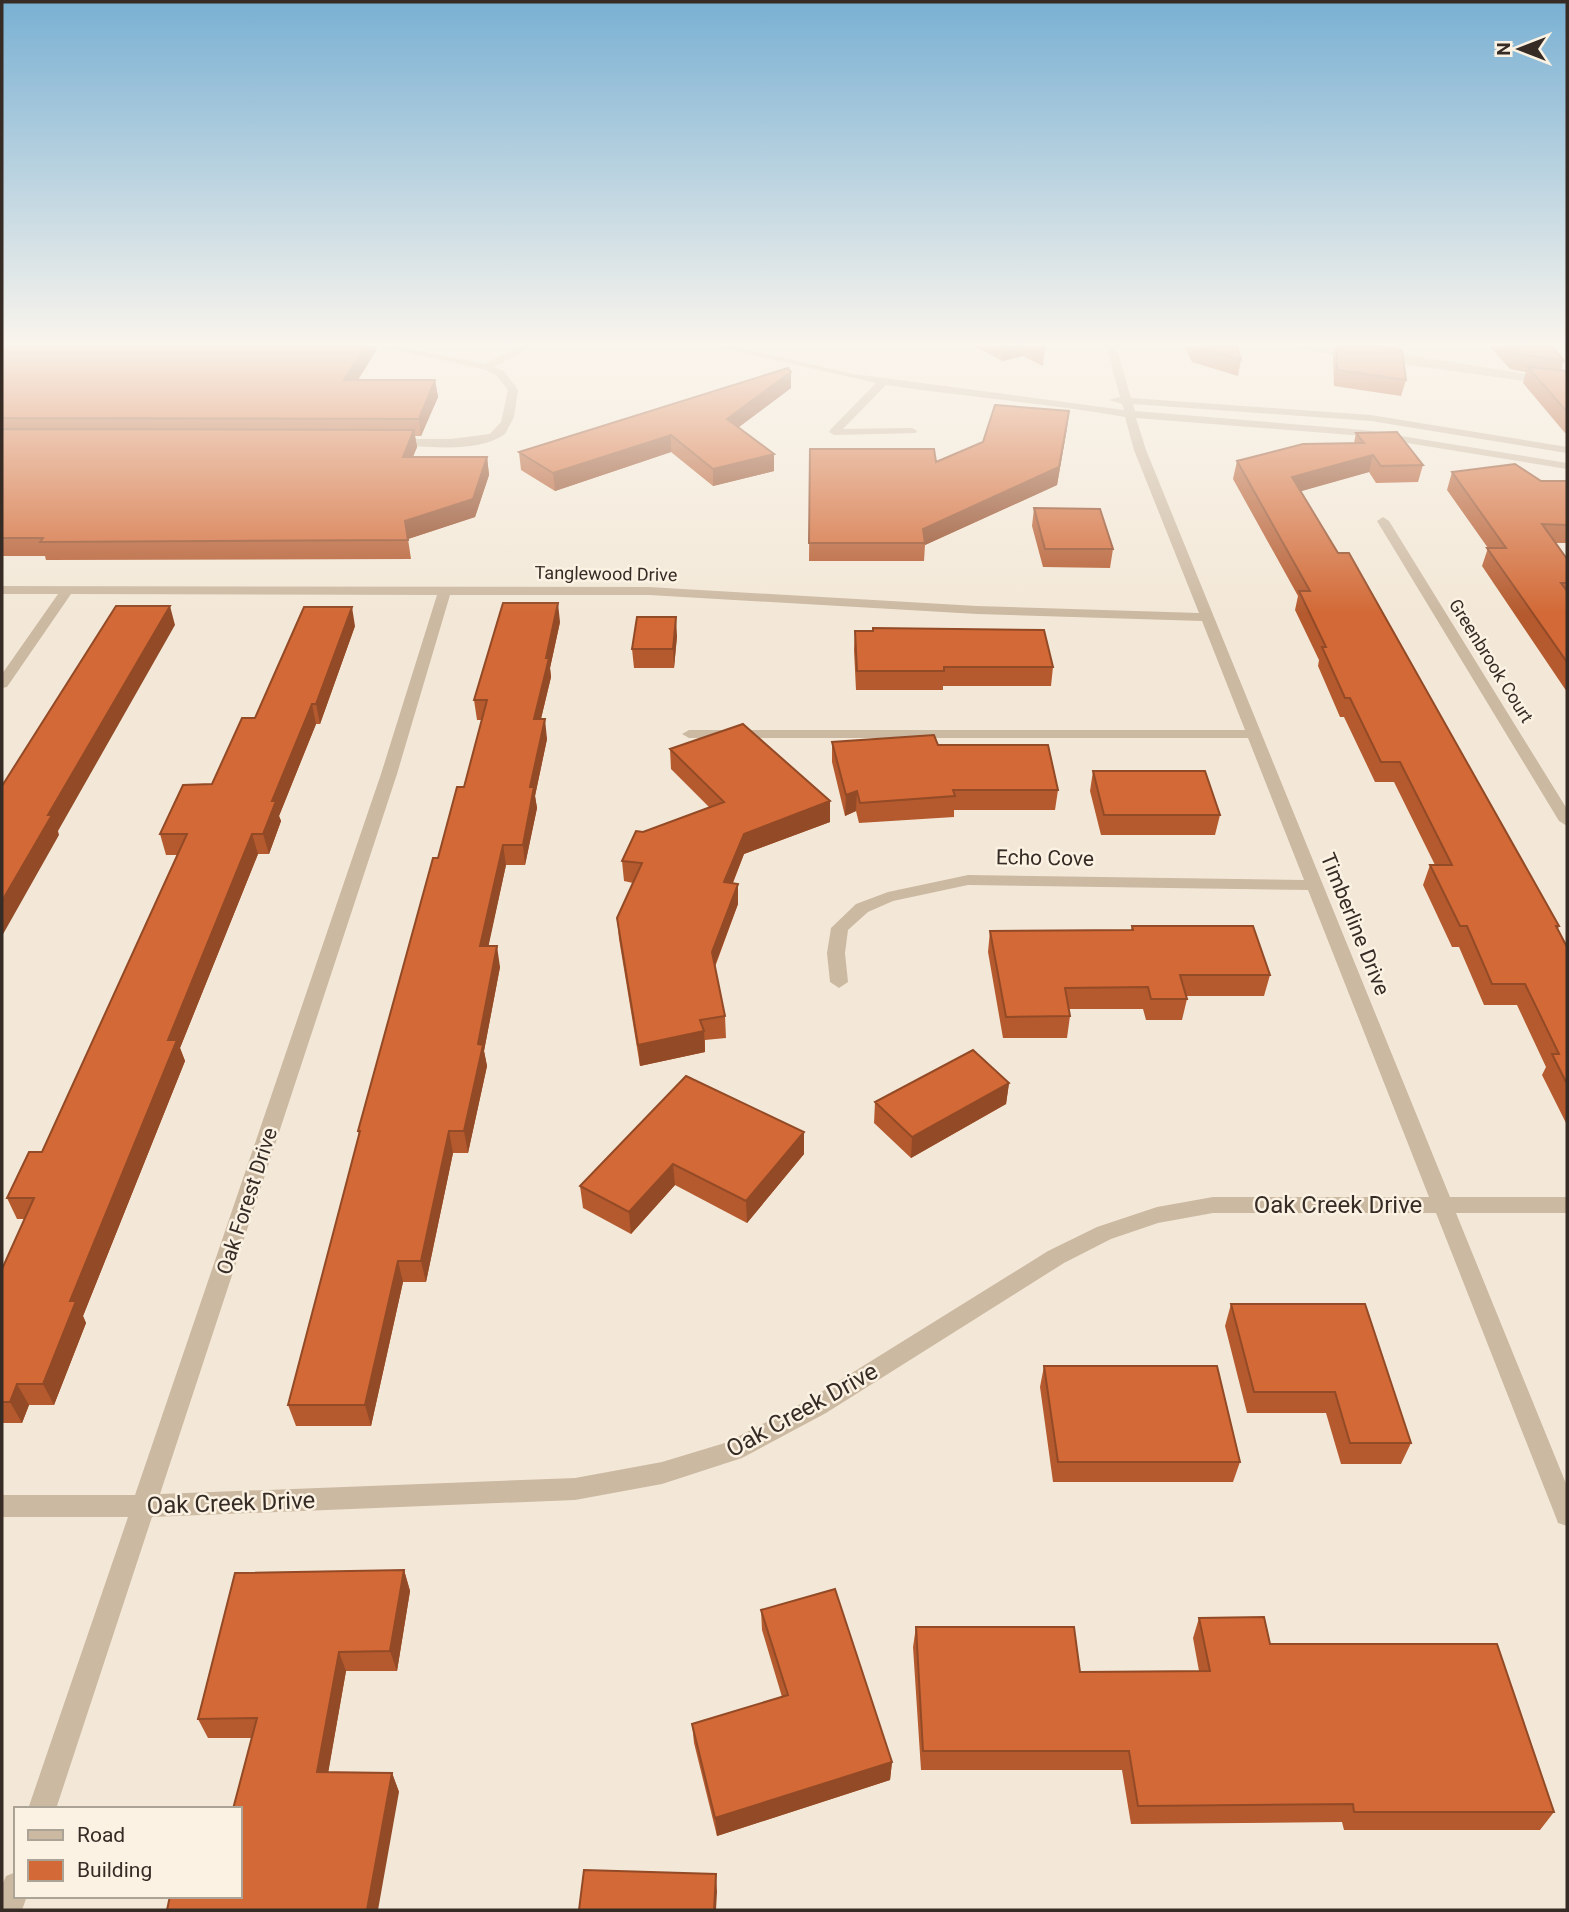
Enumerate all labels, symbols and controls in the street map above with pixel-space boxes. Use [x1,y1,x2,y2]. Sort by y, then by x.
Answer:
north arrow [1485,14,1555,84]
text: N [1492,42,1515,56]
street label: Tanglewood Drive [535,562,677,585]
street label: Greenbrook Court [1445,595,1538,726]
street label: Echo Cove [996,845,1094,871]
street label: Timberline Drive [1316,849,1394,999]
street label: Oak Forest Drive [212,1124,282,1278]
street label: Oak Creek Drive [1254,1191,1422,1219]
street label: Oak Creek Drive [721,1357,883,1463]
street label: Oak Creek Drive [146,1486,316,1520]
legend [14,1807,242,1898]
text: Road [77,1823,125,1847]
text: Building [77,1858,152,1882]

